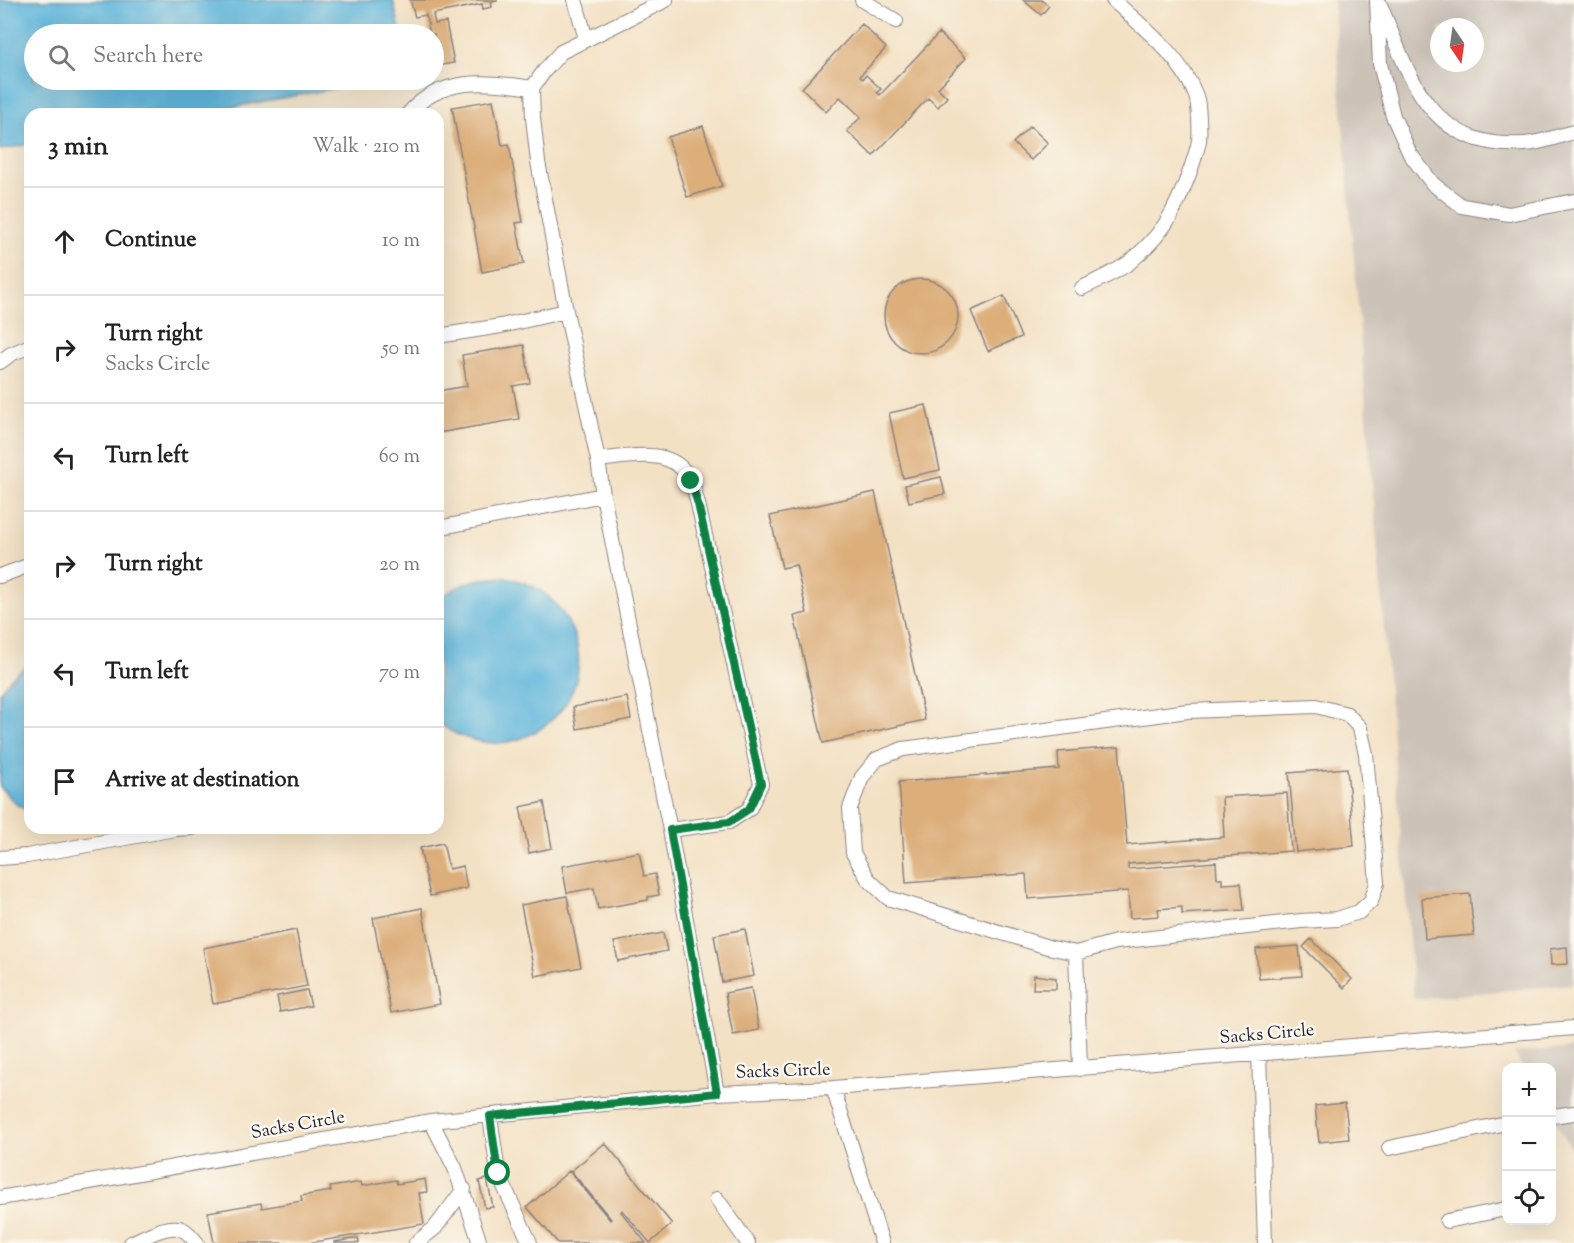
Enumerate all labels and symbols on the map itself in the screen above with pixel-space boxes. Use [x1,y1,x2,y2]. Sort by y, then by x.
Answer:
north arrow [1430,18,1484,72]
route end [677,467,703,493]
street label: Sacks Circle [1219,1018,1315,1052]
street label: Sacks Circle [735,1057,831,1087]
street label: Sacks Circle [249,1105,347,1147]
route start [484,1159,510,1185]

